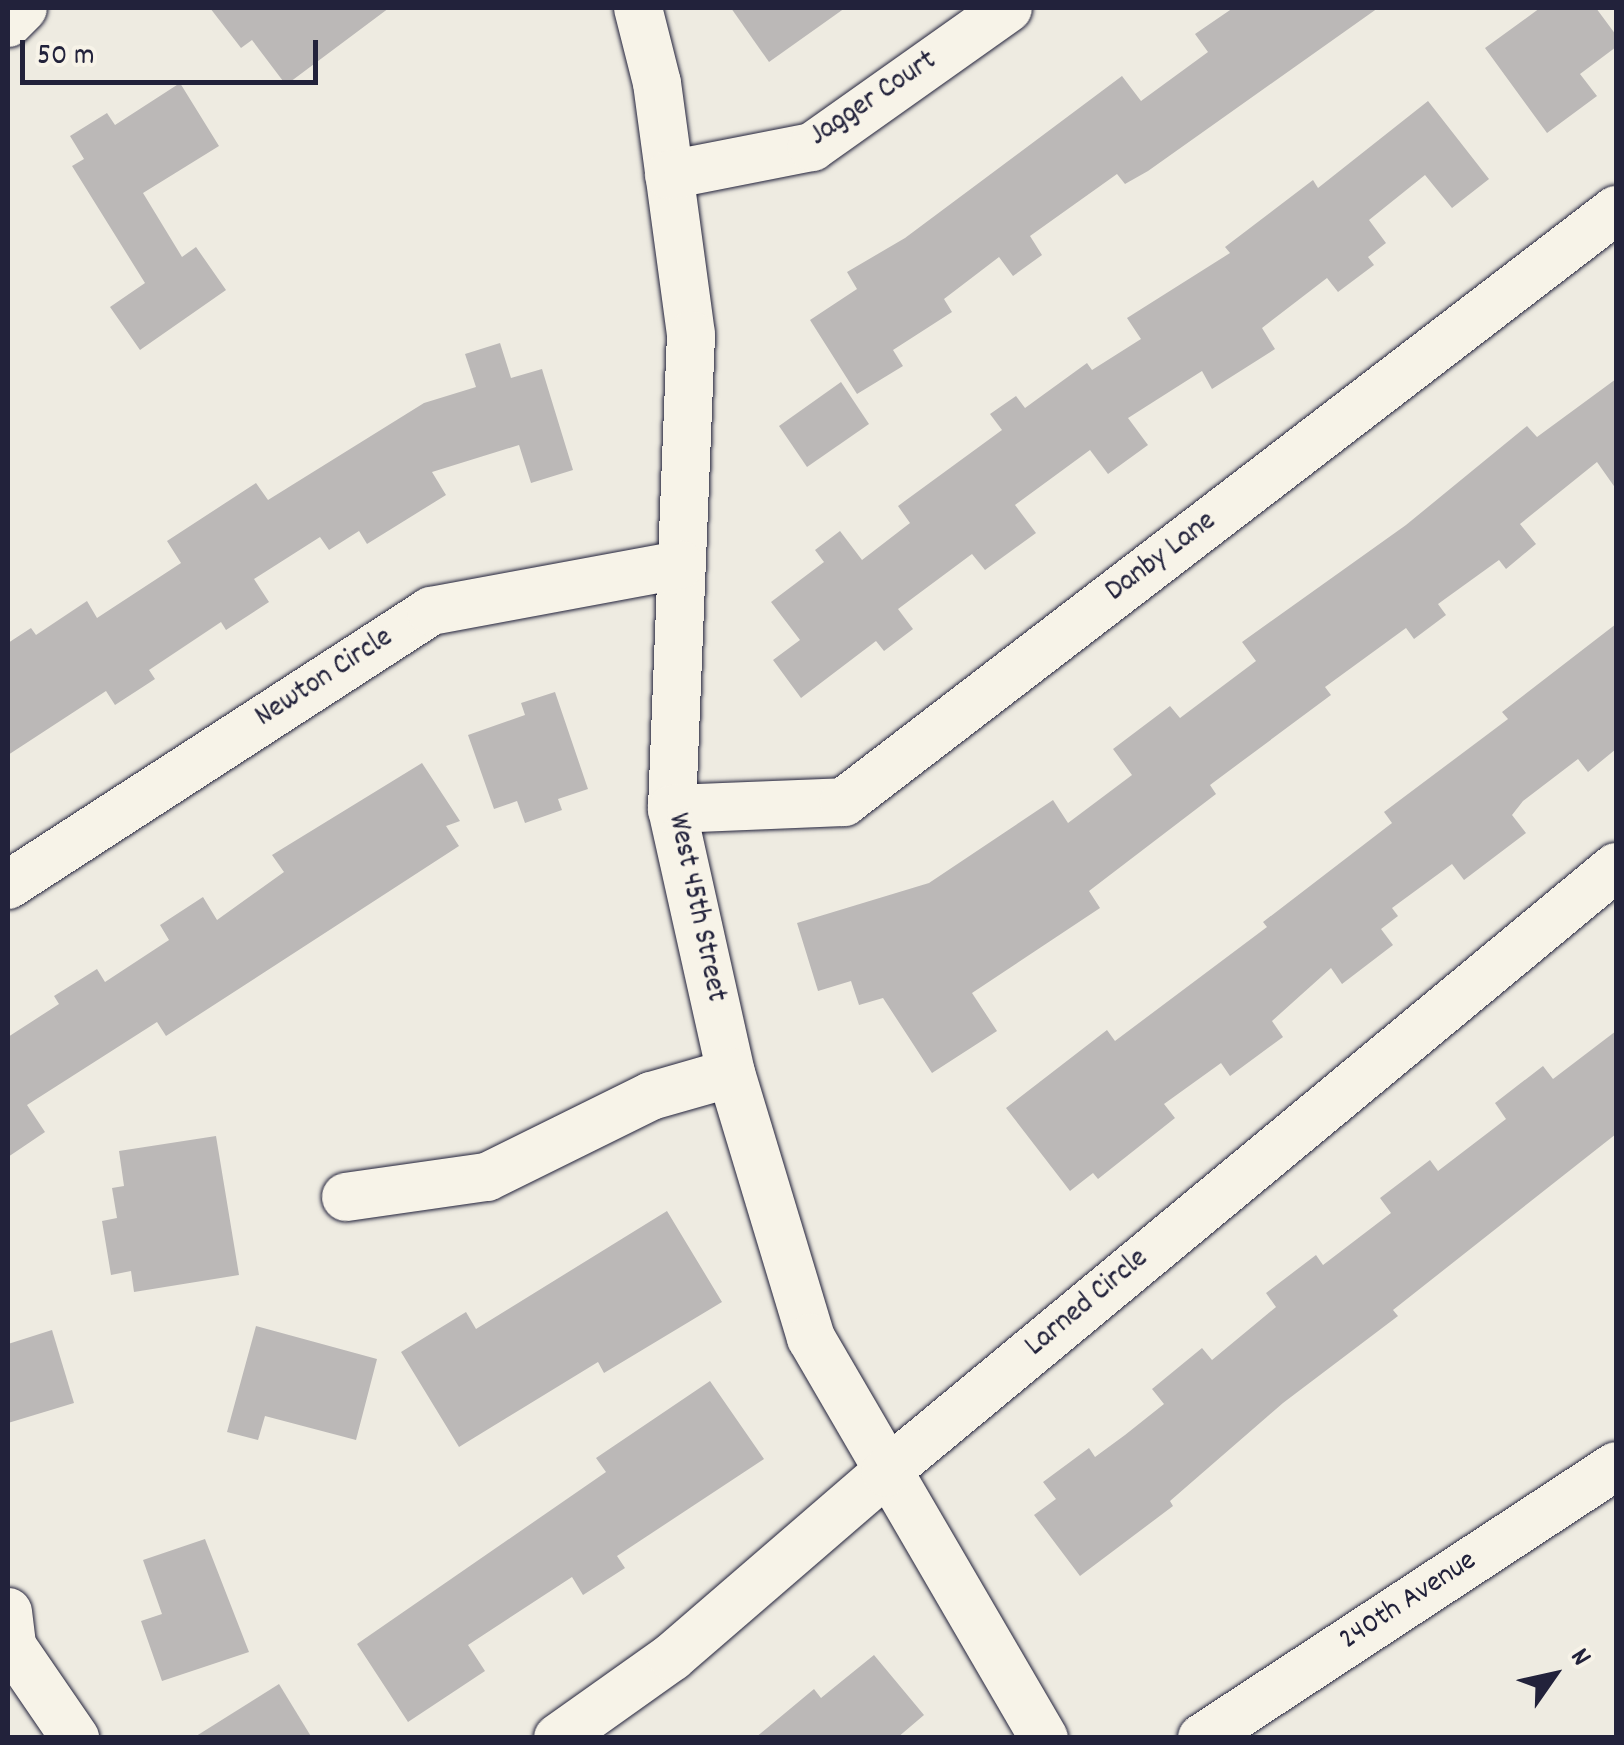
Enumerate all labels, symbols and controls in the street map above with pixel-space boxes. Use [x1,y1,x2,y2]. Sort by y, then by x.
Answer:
scale bar [25,20,322,82]
text: 50 m [37,36,95,79]
street label: Jagger Court [804,44,944,156]
street label: Danby Lane [1100,505,1224,611]
street label: Newton Circle [250,621,400,737]
street label: West 45th Street [657,810,733,1006]
street label: Larned Circle [1019,1242,1157,1366]
street label: 240th Avenue [1334,1545,1484,1659]
north arrow [1504,1625,1604,1725]
text: N [1558,1641,1599,1675]

